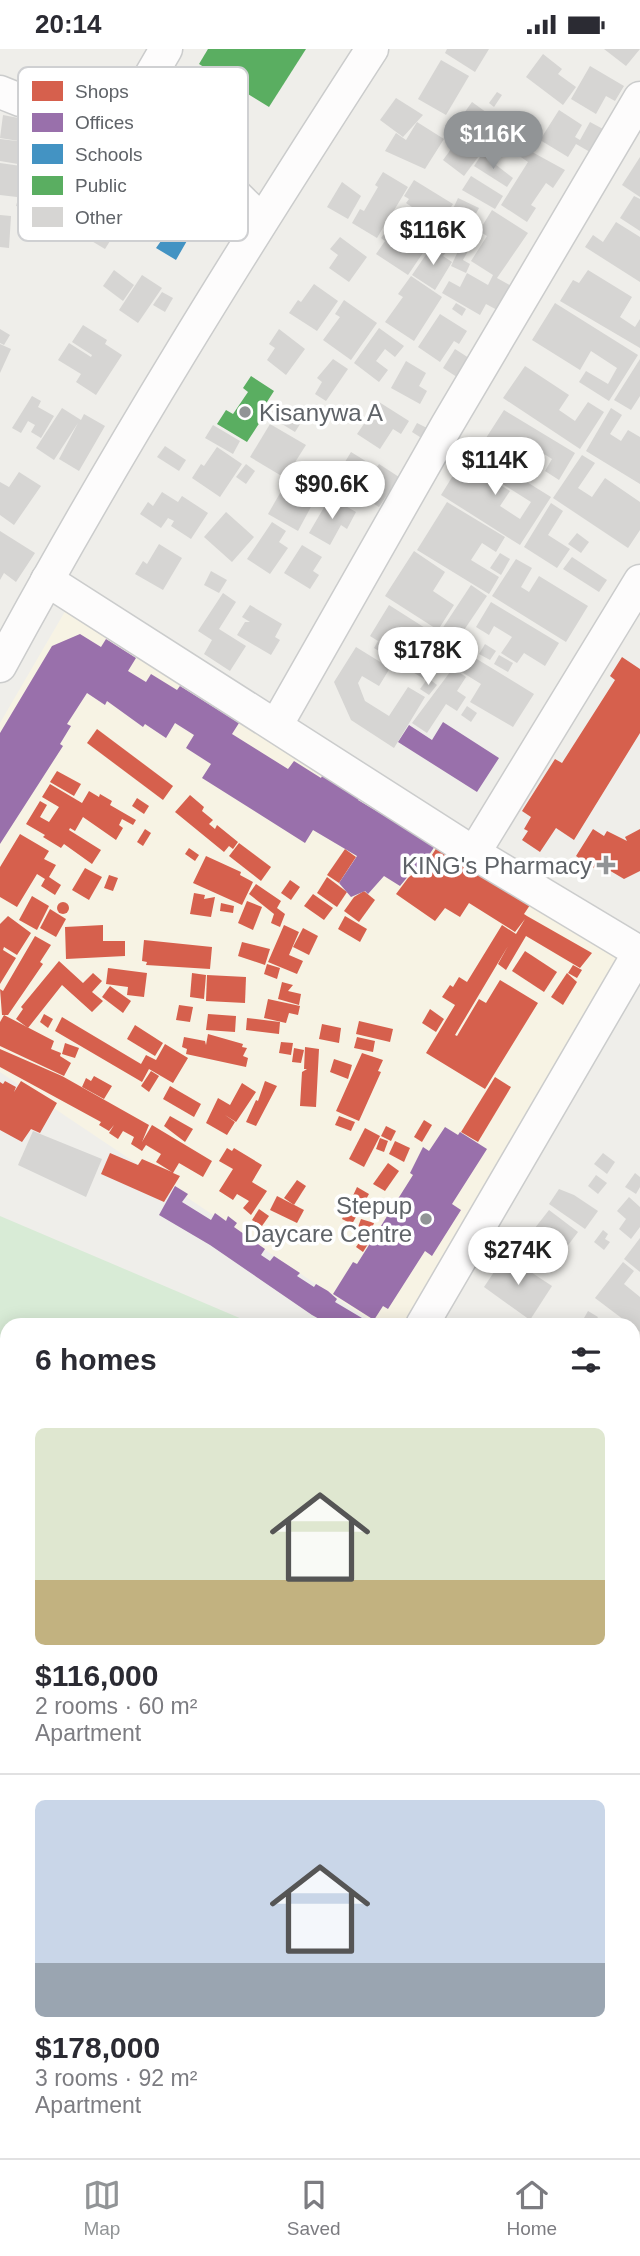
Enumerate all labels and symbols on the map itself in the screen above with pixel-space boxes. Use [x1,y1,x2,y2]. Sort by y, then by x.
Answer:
legend [18,67,248,241]
text: Shops [75,81,129,102]
pin: $116K [444,111,542,171]
text: Offices [75,112,134,133]
text: Schools [75,144,143,165]
text: Public [75,175,127,196]
text: Other [75,207,123,228]
pin: $116K [384,207,482,267]
place label: Kisanywa A [259,399,383,426]
marker: Kisanywa A [237,404,253,420]
pin: $114K [446,437,544,497]
pin: $90.6K [275,461,389,521]
pin: $178K [379,627,477,687]
place label: KING's Pharmacy [402,852,592,879]
marker: KING's Pharmacy [598,857,614,873]
place label: Stepup Daycare Centre [244,1192,412,1247]
marker: Stepup Daycare Centre [418,1211,434,1227]
pin: $274K [469,1227,567,1287]

